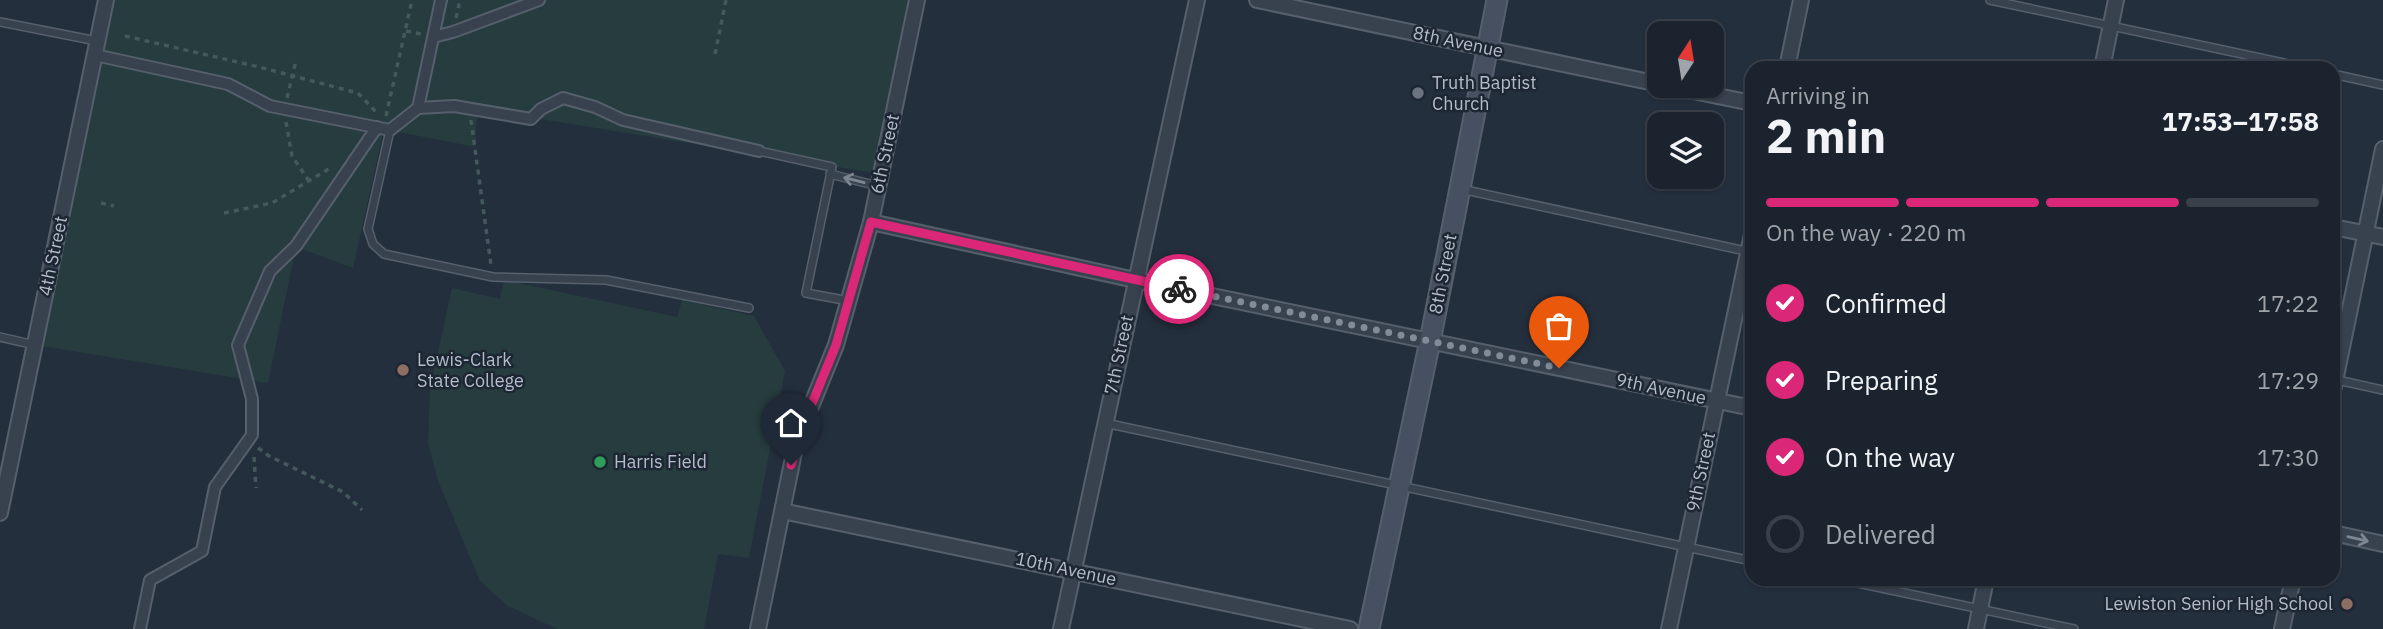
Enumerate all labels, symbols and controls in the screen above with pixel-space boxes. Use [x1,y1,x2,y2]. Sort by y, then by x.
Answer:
street label: 8th Avenue [1411,21,1505,62]
north arrow [1647,21,1724,98]
map controls [1647,21,1724,189]
place label: Truth Baptist Church [1432,71,1537,115]
text: Arriving in [1766,80,1870,110]
marker: Truth Baptist Church [1410,85,1426,101]
text: 17:53–17:58 [2162,104,2319,138]
text: 2 min [1766,106,1886,166]
street label: 6th Street [865,112,904,196]
button: layers [1647,112,1724,189]
one-way arrow [843,173,866,186]
street label: 4th Street [33,214,72,298]
text: On the way · 220 m [1766,217,1966,247]
street label: 8th Street [1423,232,1462,316]
courier [1144,254,1214,324]
icon: bike [1160,270,1198,308]
icon: check [1766,284,1804,322]
text: Confirmed [1825,286,1947,320]
text: 17:22 [2257,288,2319,318]
pin [1529,296,1589,368]
icon: bag [1540,307,1578,345]
street label: 7th Street [1099,313,1138,397]
place label: Lewis-Clark State College [417,348,524,392]
icon: check [1766,361,1804,399]
marker: Lewis-Clark State College [395,362,411,378]
text: Preparing [1825,363,1938,397]
text: 17:29 [2257,365,2319,395]
street label: 9th Avenue [1614,368,1708,409]
pin [761,393,821,465]
icon: home [772,404,810,442]
street label: 9th Street [1681,430,1720,514]
icon: check [1766,438,1804,476]
text: On the way [1825,440,1955,474]
text: 17:30 [2257,442,2319,472]
place label: Harris Field [614,450,707,473]
marker: Harris Field [592,454,608,470]
text: Delivered [1825,517,1936,551]
one-way arrow [2346,532,2369,546]
street label: 10th Avenue [1014,547,1119,590]
place label: Lewiston Senior High School [2105,592,2333,615]
marker: Lewiston Senior High School [2339,596,2355,612]

